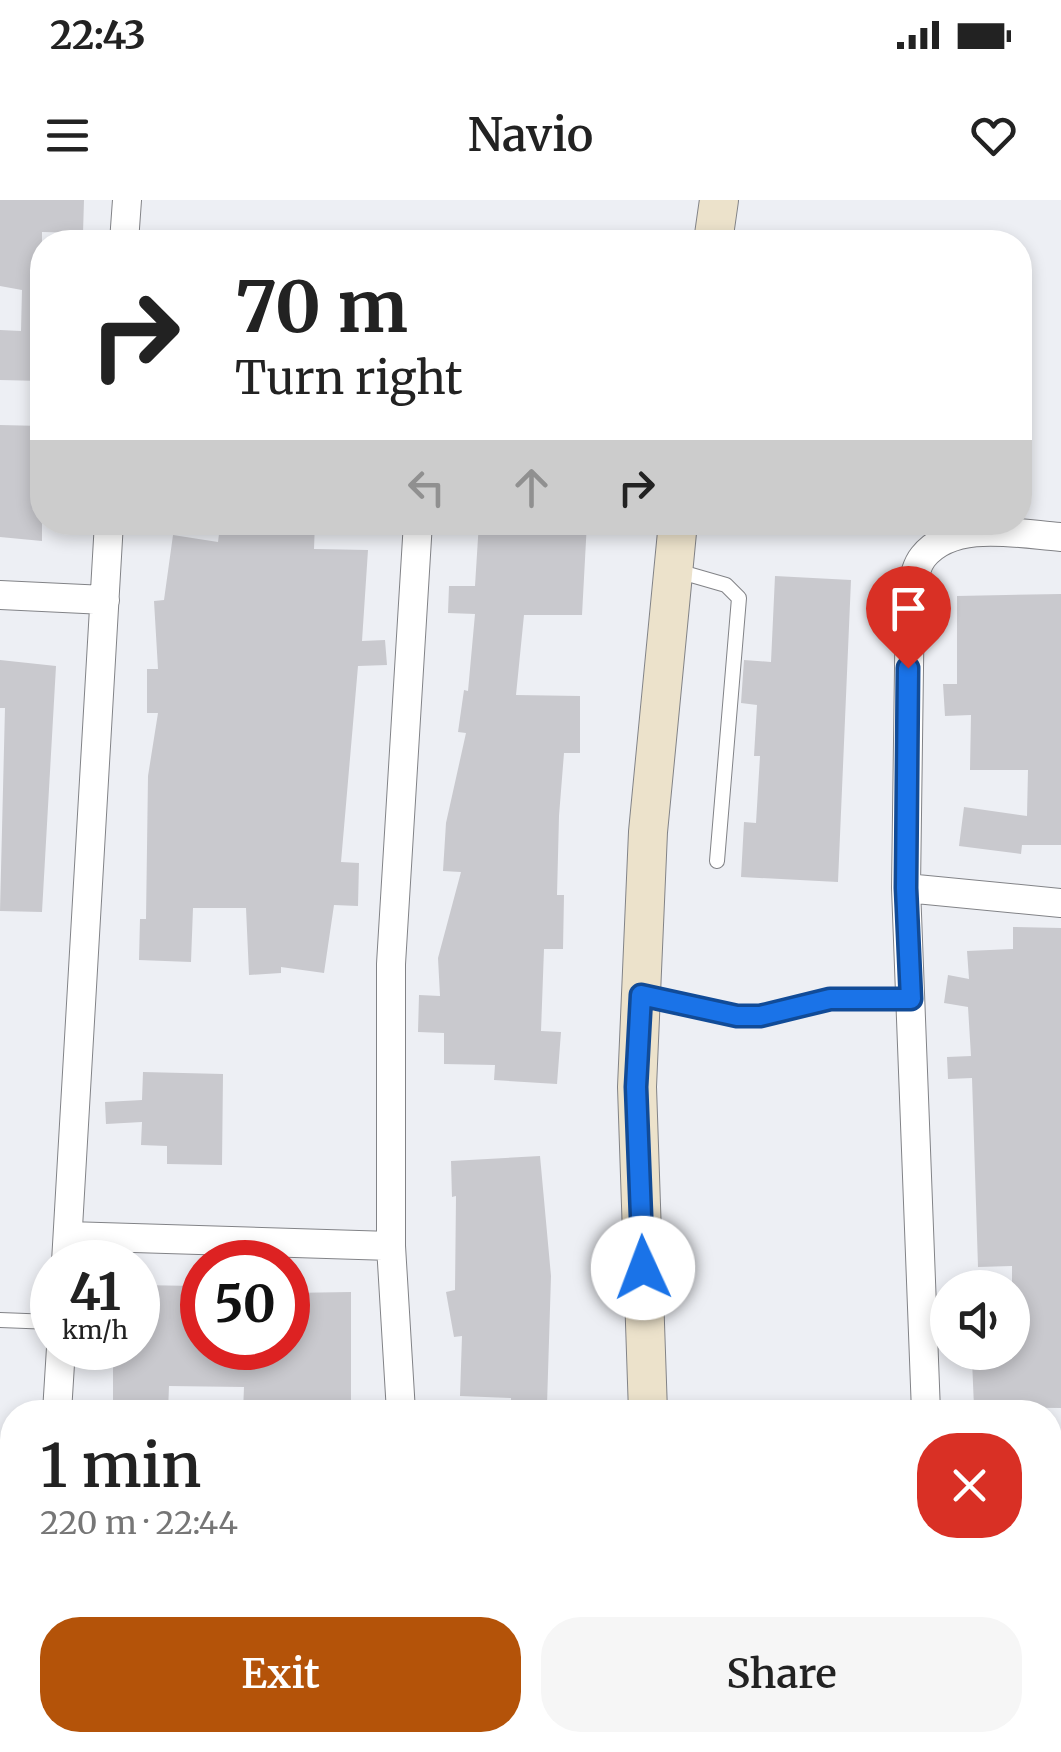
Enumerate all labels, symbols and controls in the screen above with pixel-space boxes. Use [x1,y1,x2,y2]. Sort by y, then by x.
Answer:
text: 22:43 [50,12,146,59]
text: Navio [468,107,593,163]
icon: menu [40,108,95,163]
icon: heart [966,108,1021,163]
text: 70 m [235,263,408,351]
icon: right [70,270,200,400]
text: Turn right [235,350,463,406]
icon: left [399,460,454,515]
icon: ahead [504,460,559,515]
icon: right [609,460,664,515]
pin [866,566,951,669]
icon: arrive [881,581,936,636]
position arrow [591,1216,695,1320]
speed limit sign: 50 [180,1240,310,1370]
text: 41 [69,1261,121,1324]
map controls [930,1270,1030,1370]
button: sound [930,1270,1030,1370]
text: km/h [62,1314,128,1346]
text: 1 min [40,1428,201,1503]
button: close [917,1433,1022,1538]
text: 220 m · 22:44 [40,1503,238,1543]
button: Exit [40,1617,521,1732]
button: Share [541,1617,1022,1732]

